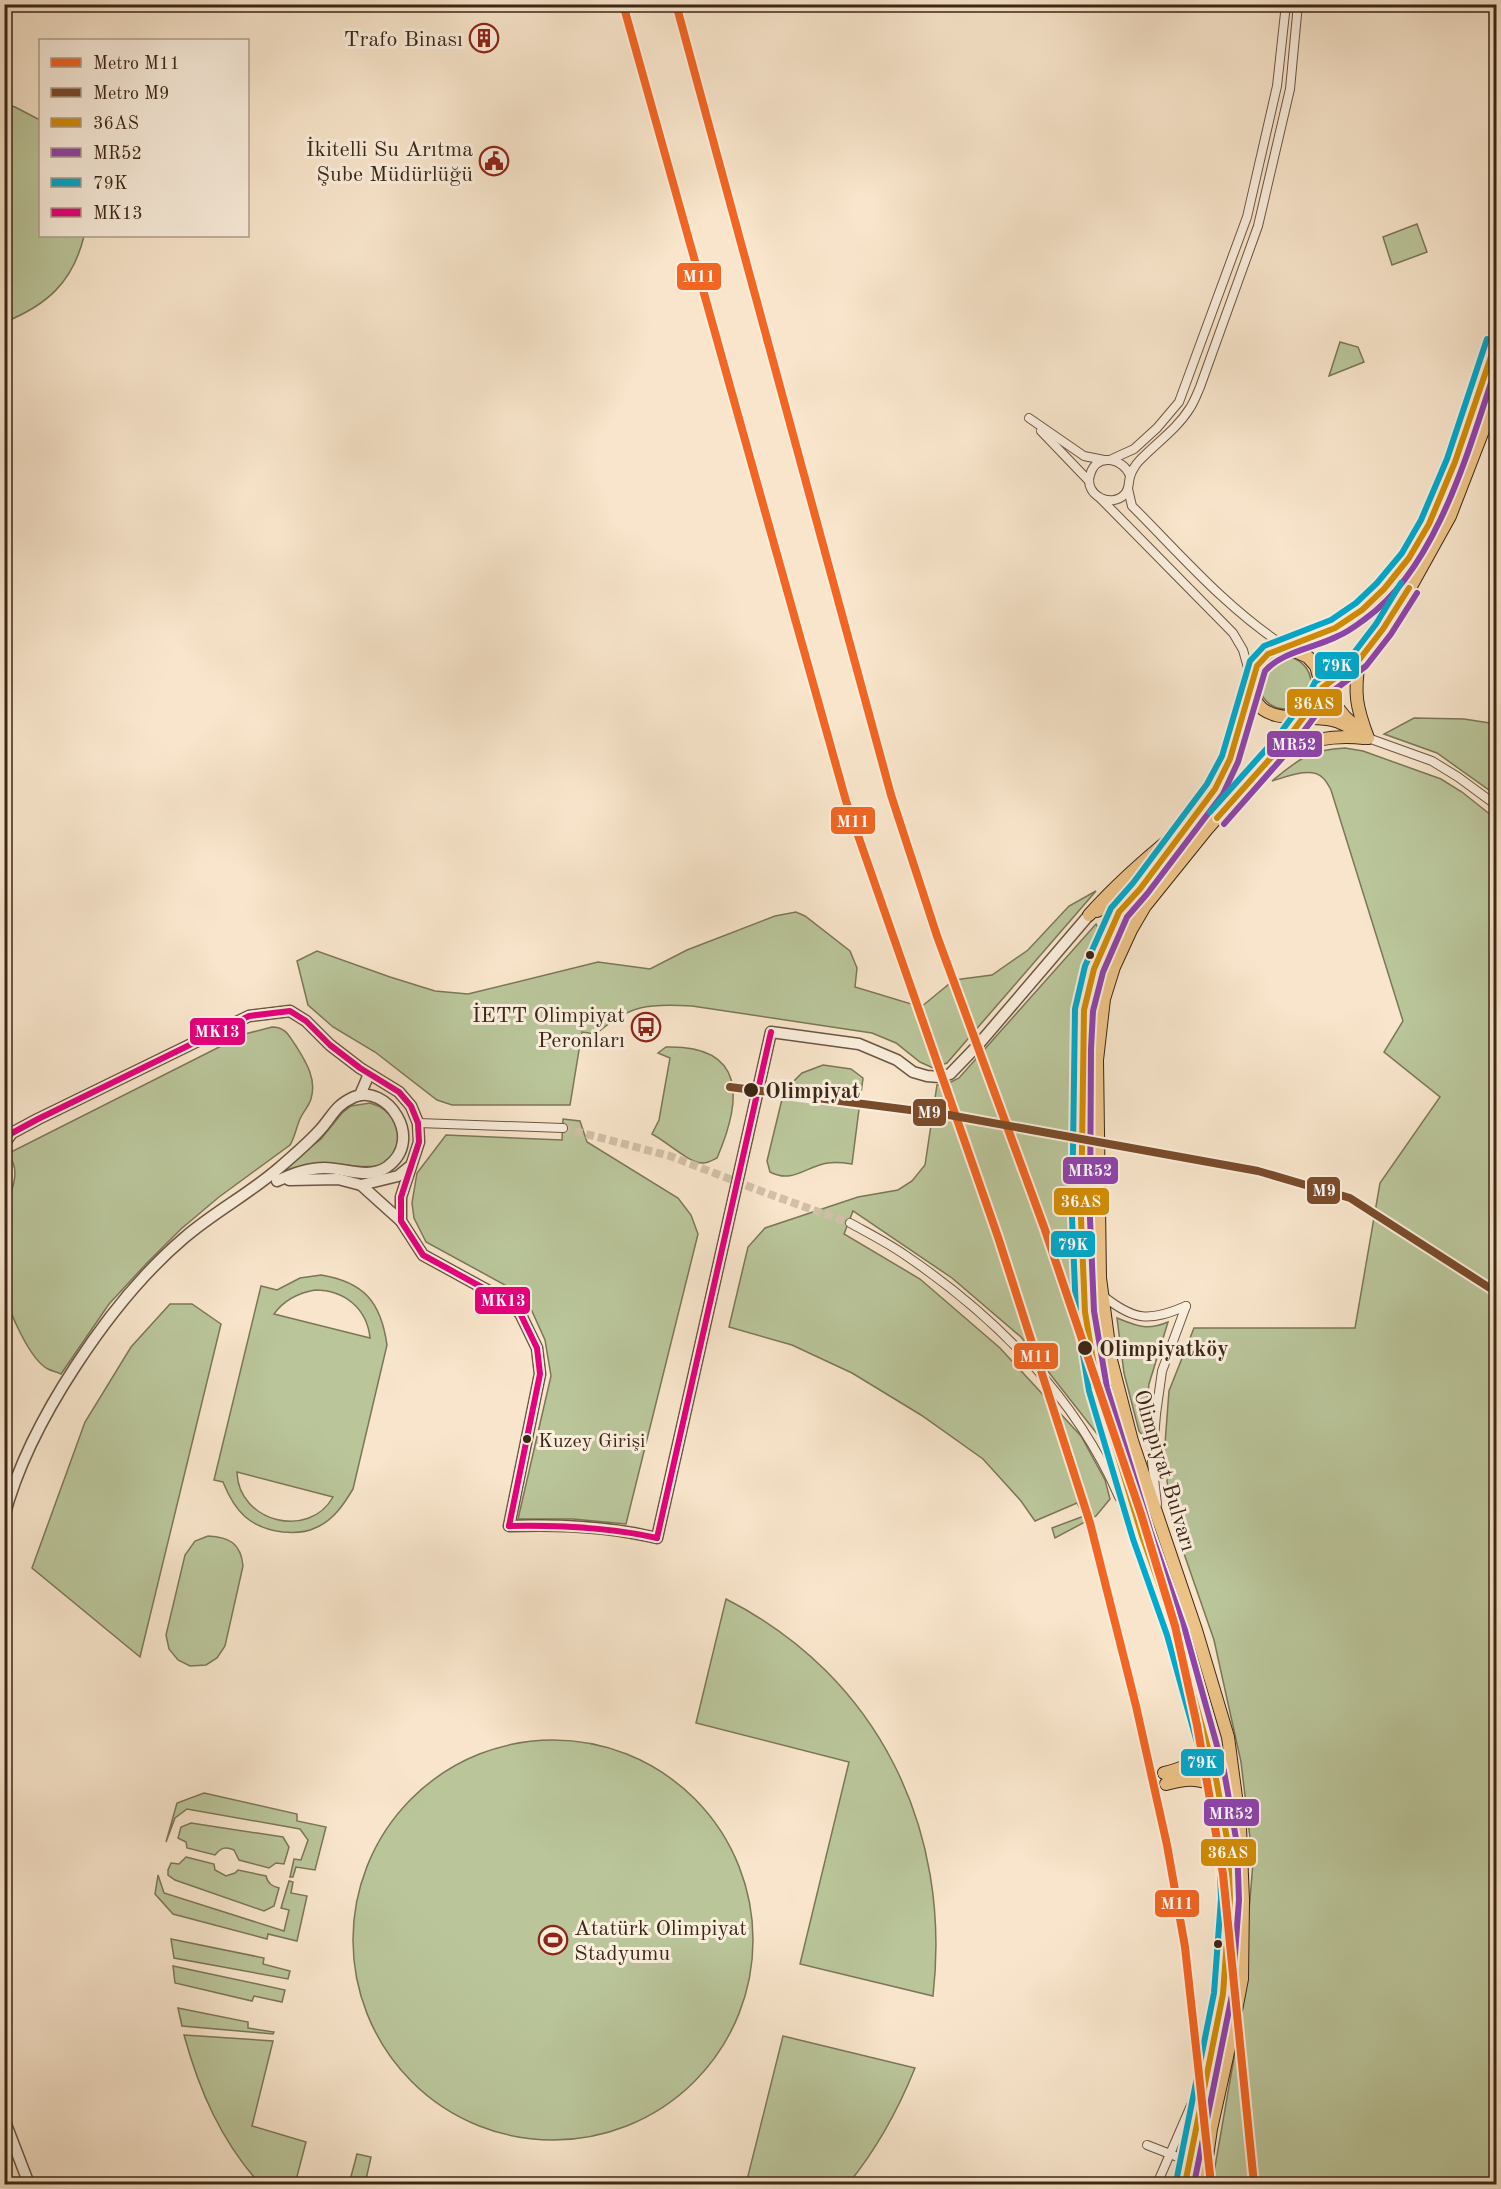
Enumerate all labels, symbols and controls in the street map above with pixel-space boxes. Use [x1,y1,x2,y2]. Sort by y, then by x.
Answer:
building icon: Trafo Binası [468,22,500,54]
place label: Trafo Binası [344,29,463,51]
legend [39,39,249,237]
text: Metro M11 [93,55,180,73]
text: Metro M9 [93,85,170,103]
text: 36AS [93,115,139,133]
place label: İkitelli Su Arıtma Şube Müdürlüğü [306,136,473,186]
text: MR52 [93,145,142,163]
public building icon: İkitelli Su Arıtma Şube Müdürlüğü [478,145,510,177]
text: 79K [93,175,128,193]
text: MK13 [93,205,143,223]
line badge: M11 [676,262,722,291]
text: M11 [683,270,715,286]
line badge: 79K [1314,651,1360,680]
text: 79K [1322,659,1352,675]
line badge: 36AS [1286,688,1343,717]
text: 36AS [1294,697,1334,713]
line badge: MR52 [1266,730,1323,758]
text: MR52 [1272,738,1316,754]
line badge: M11 [830,806,876,835]
text: M11 [837,815,869,831]
unlabelled marker [1084,949,1096,961]
place label: İETT Olimpiyat Peronları [472,1002,625,1052]
bus stop icon: İETT Olimpiyat Peronları [630,1011,662,1043]
line badge: MK13 [189,1017,246,1046]
text: MK13 [194,1025,240,1041]
marker: Olimpiyat [742,1081,760,1099]
place label: Olimpiyat [765,1081,860,1103]
line badge: M9 [912,1098,947,1127]
text: M9 [917,1106,941,1122]
line badge: MR52 [1062,1156,1119,1185]
text: MR52 [1068,1164,1112,1180]
line badge: M9 [1306,1176,1341,1205]
text: M9 [1312,1184,1336,1200]
line badge: 36AS [1053,1187,1110,1216]
text: 36AS [1061,1195,1101,1211]
line badge: 79K [1050,1230,1096,1258]
text: 79K [1058,1238,1088,1254]
line badge: MK13 [474,1286,531,1315]
text: MK13 [480,1294,526,1310]
marker: Olimpiyatköy [1076,1339,1094,1357]
place label: Olimpiyatköy [1099,1339,1229,1361]
line badge: M11 [1013,1342,1059,1370]
text: M11 [1020,1350,1052,1366]
street label: Olimpiyat Bulvarı [1129,1387,1199,1554]
place label: Kuzey Girişi [538,1432,645,1452]
marker: Kuzey Girişi [521,1433,533,1445]
line badge: 79K [1180,1748,1225,1777]
text: 79K [1187,1756,1217,1772]
line badge: MR52 [1203,1798,1260,1827]
text: MR52 [1209,1807,1253,1823]
line badge: 36AS [1200,1838,1257,1867]
text: 36AS [1208,1846,1248,1862]
line badge: M11 [1154,1889,1200,1918]
text: M11 [1161,1897,1193,1913]
place label: Atatürk Olimpiyat Stadyumu [574,1918,747,1965]
sports icon: Atatürk Olimpiyat Stadyumu [537,1924,569,1956]
unlabelled marker [1212,1938,1224,1950]

